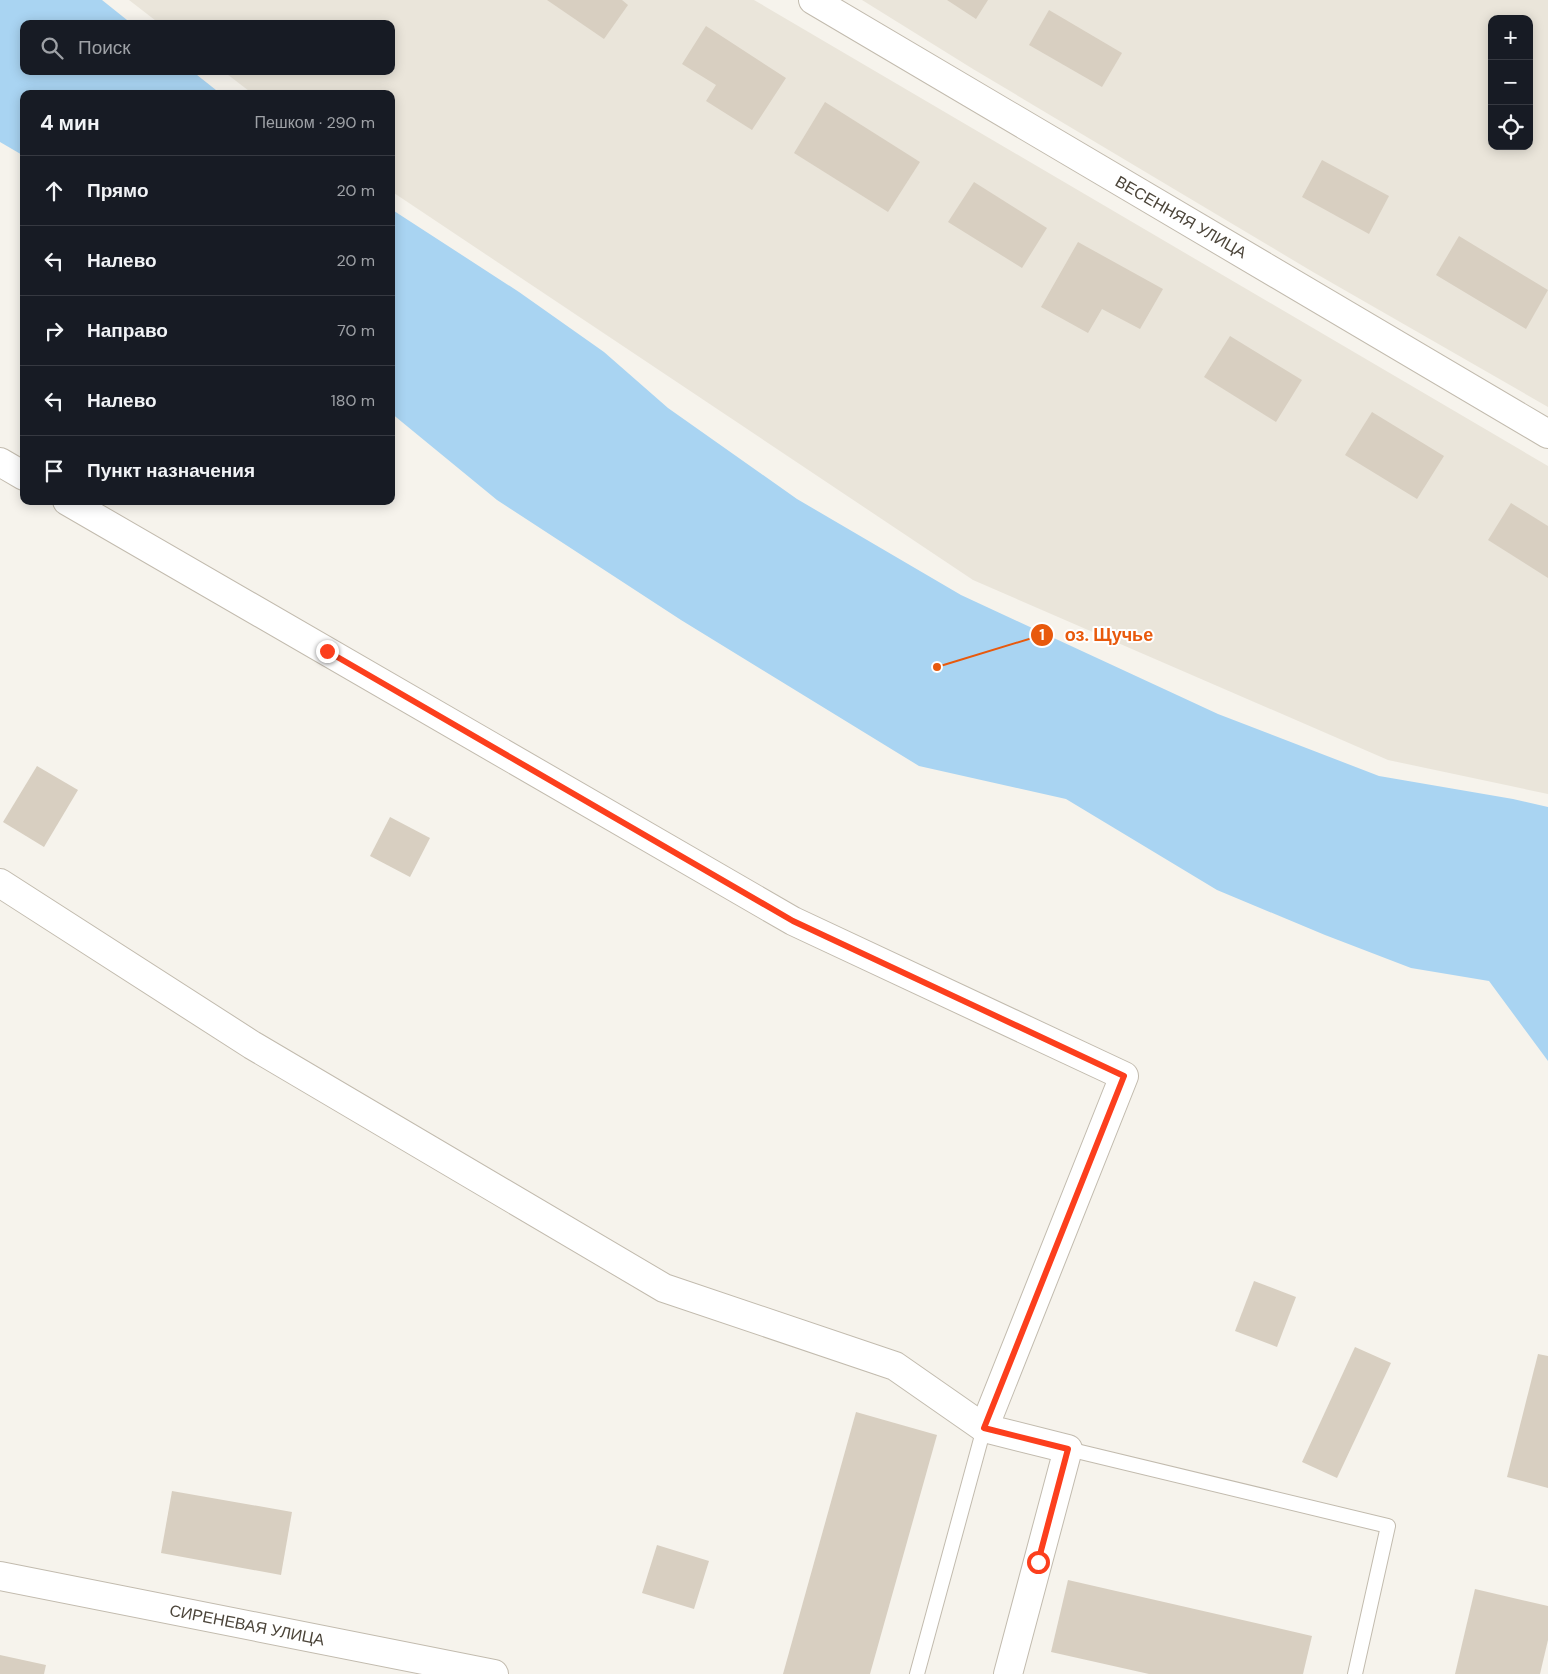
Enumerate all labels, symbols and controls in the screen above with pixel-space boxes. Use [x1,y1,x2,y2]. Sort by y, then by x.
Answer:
map controls [1488,15,1533,150]
button: + [1488,15,1533,60]
search box [20,20,395,75]
icon: search [38,34,66,62]
text: Поиск [78,35,131,60]
button: − [1488,60,1533,105]
button: locate [1488,105,1533,150]
text: 4 мин [40,109,100,137]
text: Пешком · 290 m [254,112,375,133]
street label: ВЕСЕННЯЯ УЛИЦА [1112,171,1251,263]
icon: ahead [40,177,68,205]
text: Прямо [87,178,149,203]
text: 20 m [336,180,375,201]
icon: left [40,247,68,275]
text: Налево [87,248,157,273]
text: 20 m [336,250,375,271]
icon: right [40,317,68,345]
text: Направо [87,318,168,343]
text: 70 m [337,320,375,341]
icon: left [40,387,68,415]
text: Налево [87,388,157,413]
text: 180 m [331,390,375,411]
icon: arrive [40,457,68,485]
text: Пункт назначения [87,458,255,483]
callout: оз. Щучье [1029,618,1163,651]
text: оз. Щучье [1065,623,1153,647]
text: 1 [1039,625,1045,645]
route end [316,640,339,663]
route start [1027,1551,1050,1574]
street label: СИРЕНЕВАЯ УЛИЦА [168,1600,327,1650]

